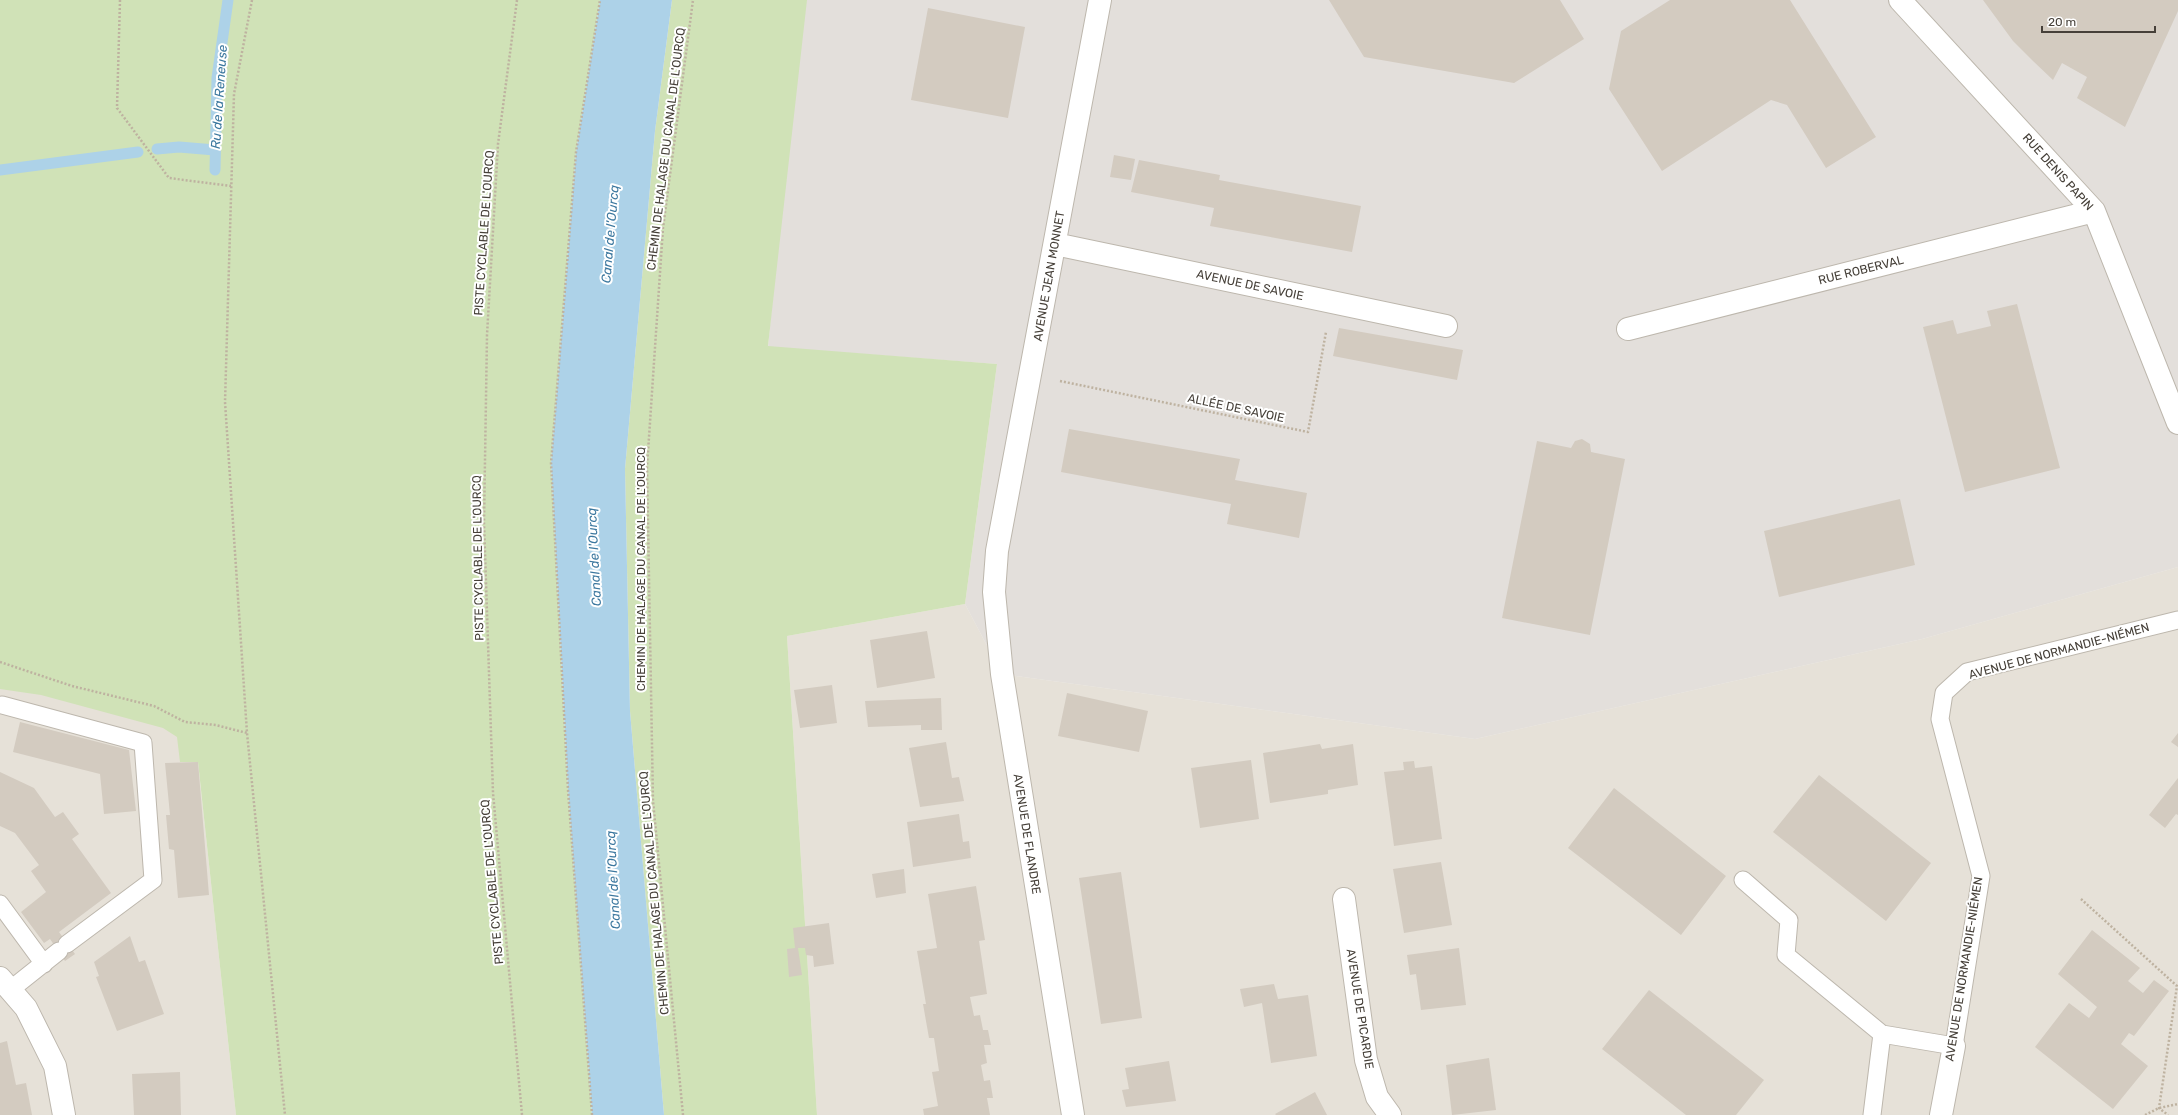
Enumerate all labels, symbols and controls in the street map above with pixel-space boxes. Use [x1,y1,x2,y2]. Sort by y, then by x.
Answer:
scale bar [2042,8,2155,34]
text: 20 m [2048,15,2076,29]
street label: CHEMIN DE HALAGE DU CANAL DE L'OURCQ [644,27,688,271]
water label: Ru de la Reneuse [208,44,230,150]
street label: RUE DENIS PAPIN [2020,131,2096,213]
street label: PISTE CYCLABLE DE L'OURCQ [471,150,497,316]
water label: Canal de l'Ourcq [598,184,622,284]
street label: AVENUE JEAN MONNET [1031,210,1067,342]
street label: RUE ROBERVAL [1817,253,1905,287]
street label: AVENUE DE SAVOIE [1195,267,1305,303]
street label: ALLÉE DE SAVOIE [1186,391,1286,425]
street label: CHEMIN DE HALAGE DU CANAL DE L'OURCQ [634,447,648,691]
street label: PISTE CYCLABLE DE L'OURCQ [470,475,486,641]
water label: Canal de l'Ourcq [584,507,604,607]
street label: AVENUE DE NORMANDIE-NIÉMEN [1967,620,2151,682]
street label: CHEMIN DE HALAGE DU CANAL DE L'OURCQ [636,771,672,1015]
street label: AVENUE DE FLANDRE [1011,773,1043,895]
street label: PISTE CYCLABLE DE L'OURCQ [478,799,506,965]
water label: Canal de l'Ourcq [603,830,623,930]
street label: AVENUE DE NORMANDIE-NIÉMEN [1942,876,1986,1062]
street label: AVENUE DE PICARDIE [1344,948,1376,1070]

